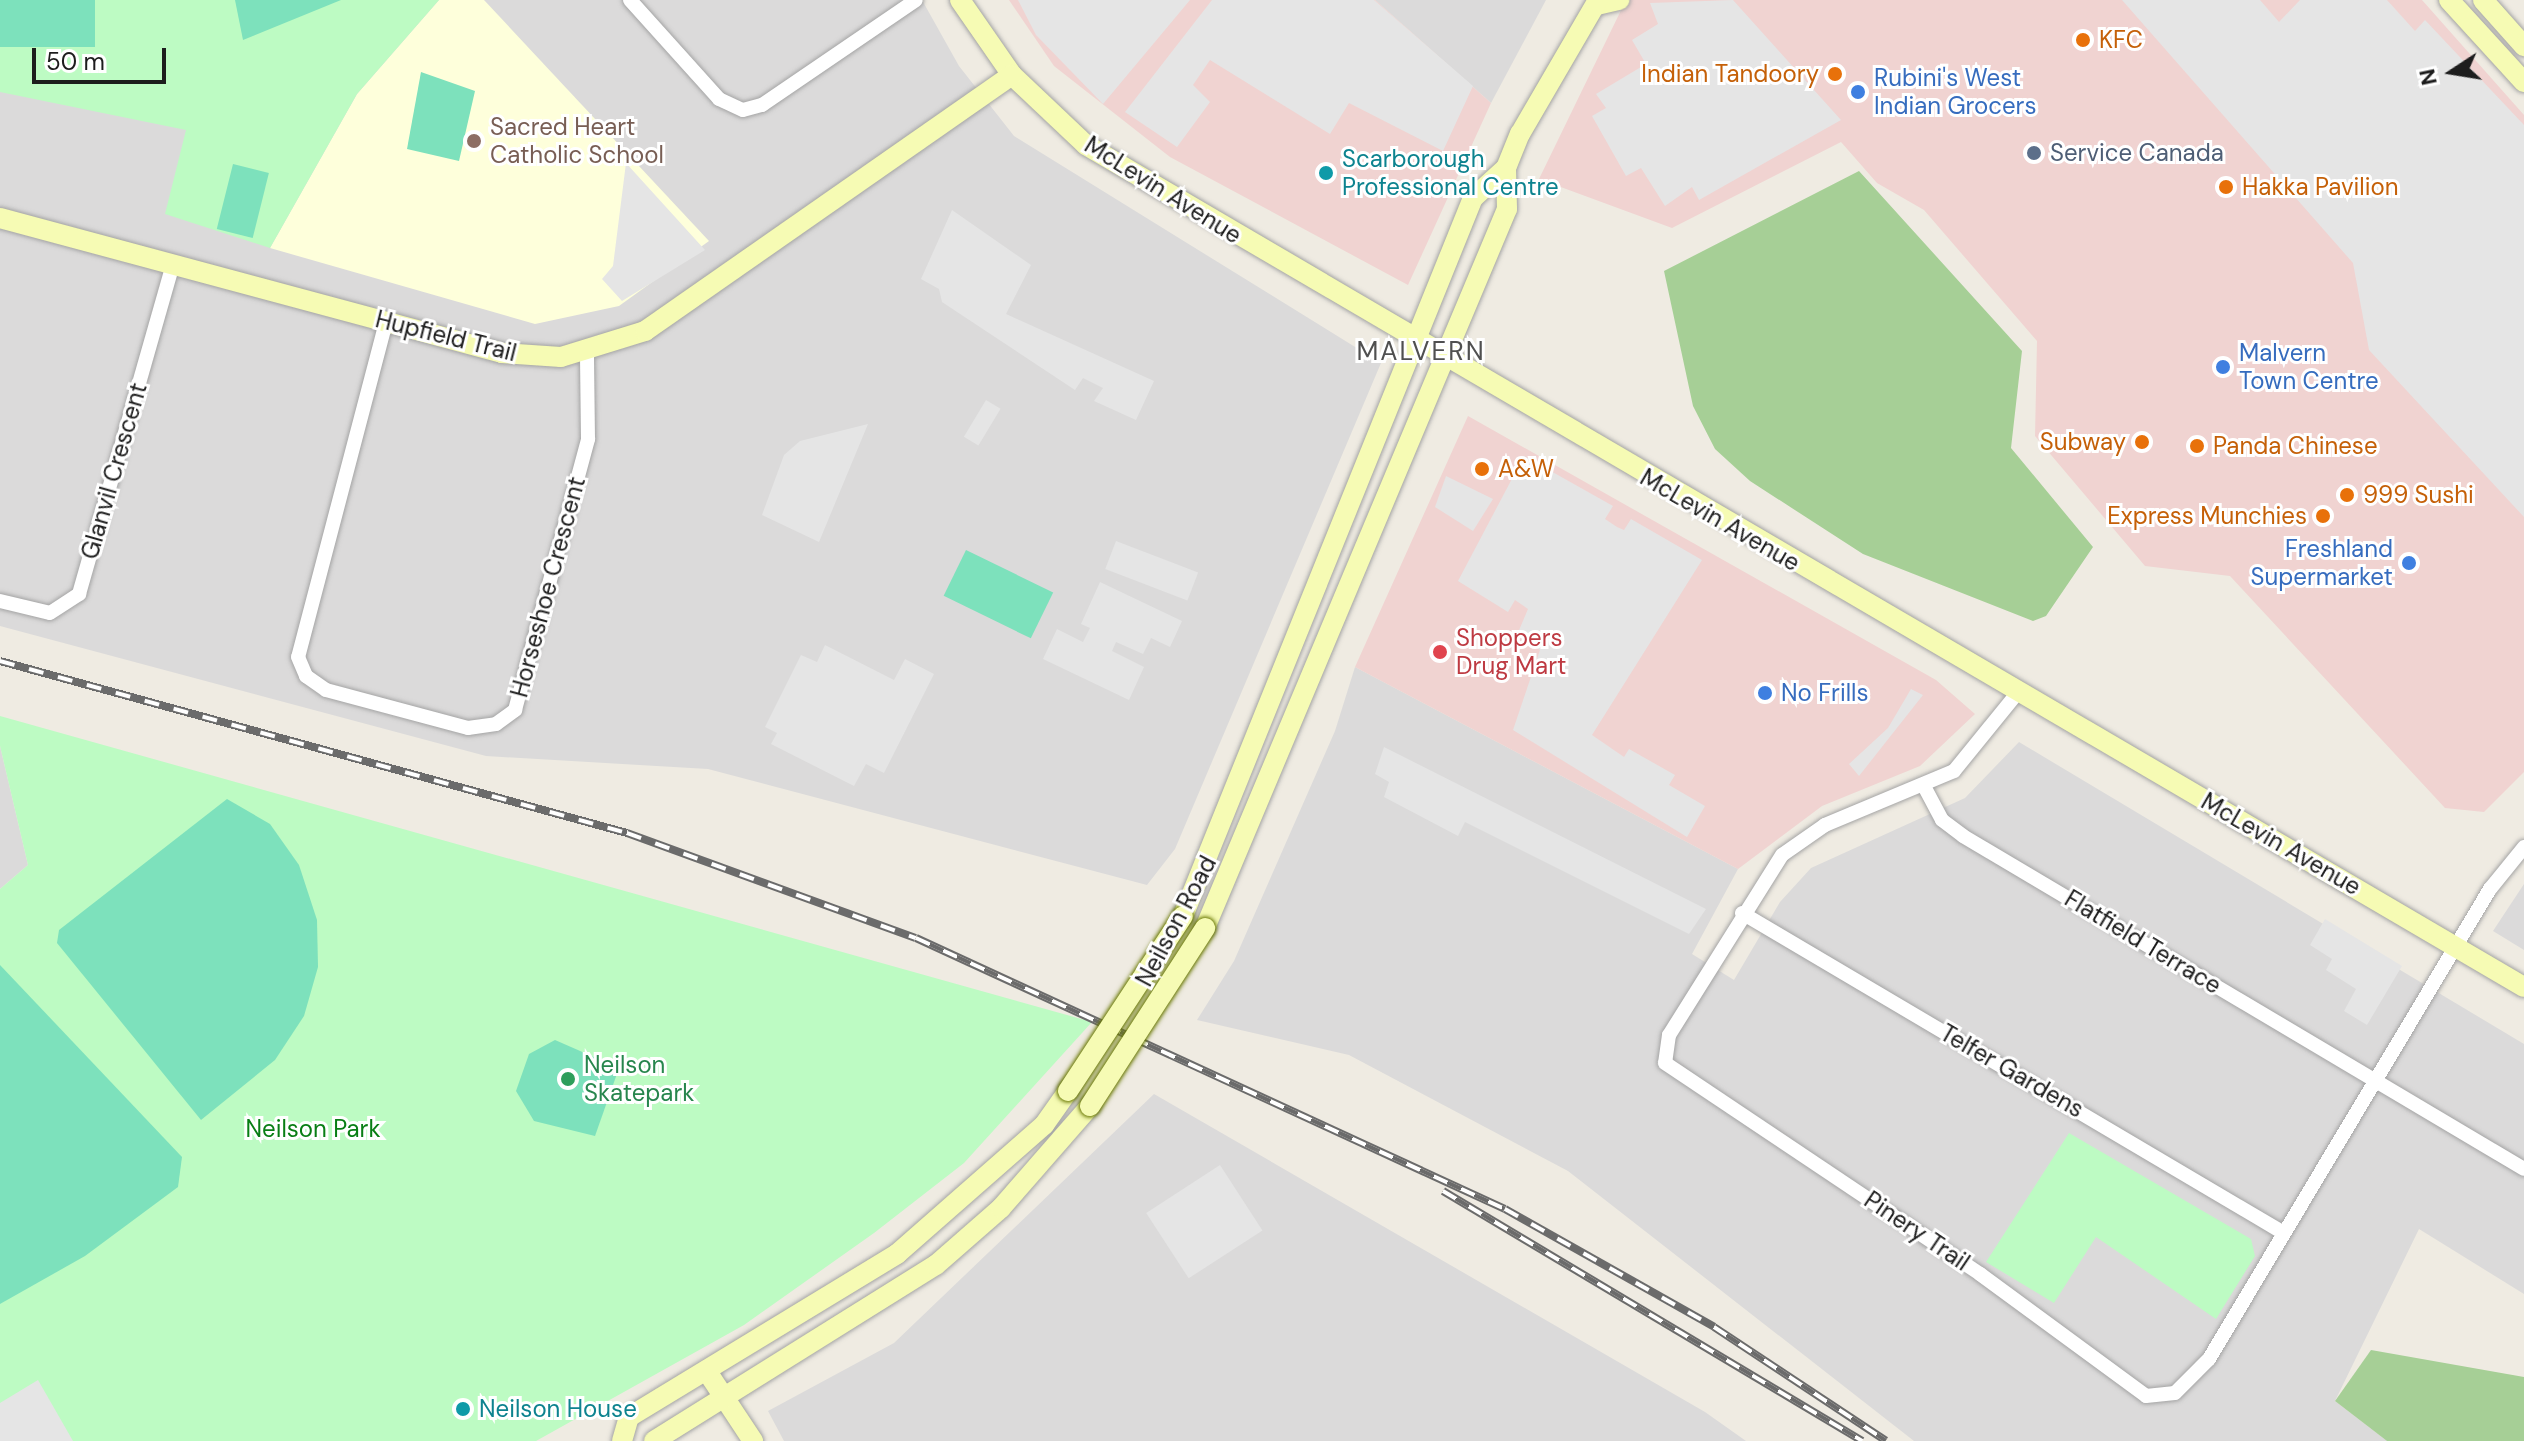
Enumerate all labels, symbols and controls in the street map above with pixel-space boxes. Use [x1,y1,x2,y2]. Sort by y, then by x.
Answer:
place label: KFC [2099,26,2143,54]
marker: KFC [2074,31,2092,49]
scale bar [36,32,170,82]
north arrow [2412,32,2492,112]
text: 50 m [46,46,105,77]
place label: Indian Tandoory [1641,60,1819,88]
place label: Rubini's West Indian Grocers [1874,64,2037,120]
marker: Indian Tandoory [1826,65,1844,83]
text: N [2412,66,2444,88]
marker: Rubini's West Indian Grocers [1849,83,1867,101]
place label: Sacred Heart Catholic School [490,113,664,169]
street label: McLevin Avenue [1079,130,1247,250]
marker: Sacred Heart Catholic School [465,132,483,150]
place label: Service Canada [2050,139,2224,167]
marker: Service Canada [2025,144,2043,162]
place label: Scarborough Professional Centre [1342,145,1559,201]
marker: Scarborough Professional Centre [1317,164,1335,182]
place label: Hakka Pavilion [2242,173,2398,201]
marker: Hakka Pavilion [2217,178,2235,196]
street label: Hupfield Trail [373,305,519,367]
district label: MALVERN [1356,336,1486,368]
place label: Malvern Town Centre [2239,339,2379,395]
marker: Malvern Town Centre [2214,358,2232,376]
street label: Glanvil Crescent [75,379,153,563]
place label: Subway [2040,428,2126,456]
place label: Panda Chinese [2213,432,2378,460]
marker: Subway [2133,433,2151,451]
marker: Panda Chinese [2188,437,2206,455]
place label: A&W [1498,455,1554,483]
marker: A&W [1473,460,1491,478]
street label: McLevin Avenue [1635,463,1805,577]
street label: Horseshoe Crescent [505,474,591,700]
place label: 999 Sushi [2363,481,2474,509]
marker: 999 Sushi [2338,486,2356,504]
place label: Express Munchies [2107,502,2307,530]
marker: Express Munchies [2314,507,2332,525]
place label: Freshland Supermarket [2251,535,2393,591]
marker: Freshland Supermarket [2400,554,2418,572]
place label: Shoppers Drug Mart [1456,624,1566,680]
marker: Shoppers Drug Mart [1431,643,1449,661]
place label: No Frills [1781,679,1868,707]
marker: No Frills [1756,684,1774,702]
street label: McLevin Avenue [2196,787,2366,901]
street label: Neilson Road [1130,851,1222,991]
street label: Flatfield Terrace [2060,884,2226,1000]
street label: Telfer Gardens [1935,1018,2089,1124]
place label: Neilson Skatepark [584,1051,694,1107]
marker: Neilson Skatepark [559,1070,577,1088]
park label: Neilson Park [245,1115,381,1143]
street label: Pinery Trail [1859,1185,1975,1277]
place label: Neilson House [479,1395,637,1423]
marker: Neilson House [454,1400,472,1418]

